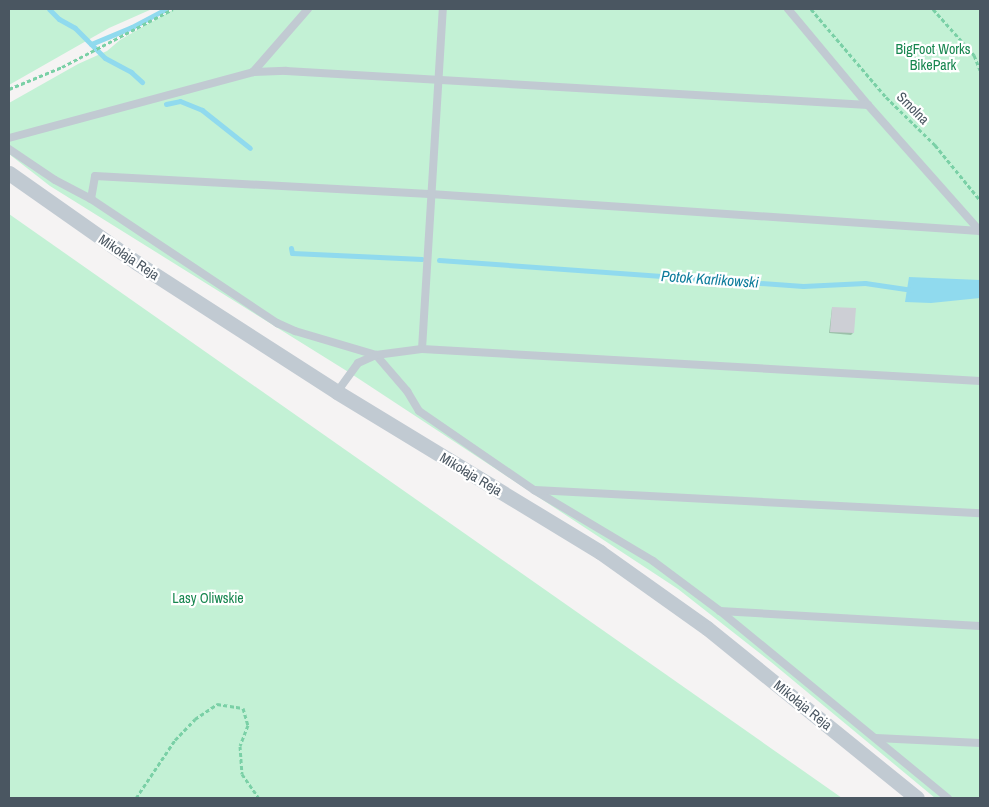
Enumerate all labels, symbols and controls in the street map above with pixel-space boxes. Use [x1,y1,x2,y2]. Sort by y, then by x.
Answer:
park label: BigFoot Works BikePark [895,41,971,74]
street label: Smolna [893,88,933,128]
street label: Mikołaja Reja [95,231,163,283]
water label: Potok Karlikowski [661,267,759,291]
street label: Mikołaja Reja [437,449,505,499]
park label: Lasy Oliwskie [172,590,244,606]
street label: Mikołaja Reja [771,677,835,733]

